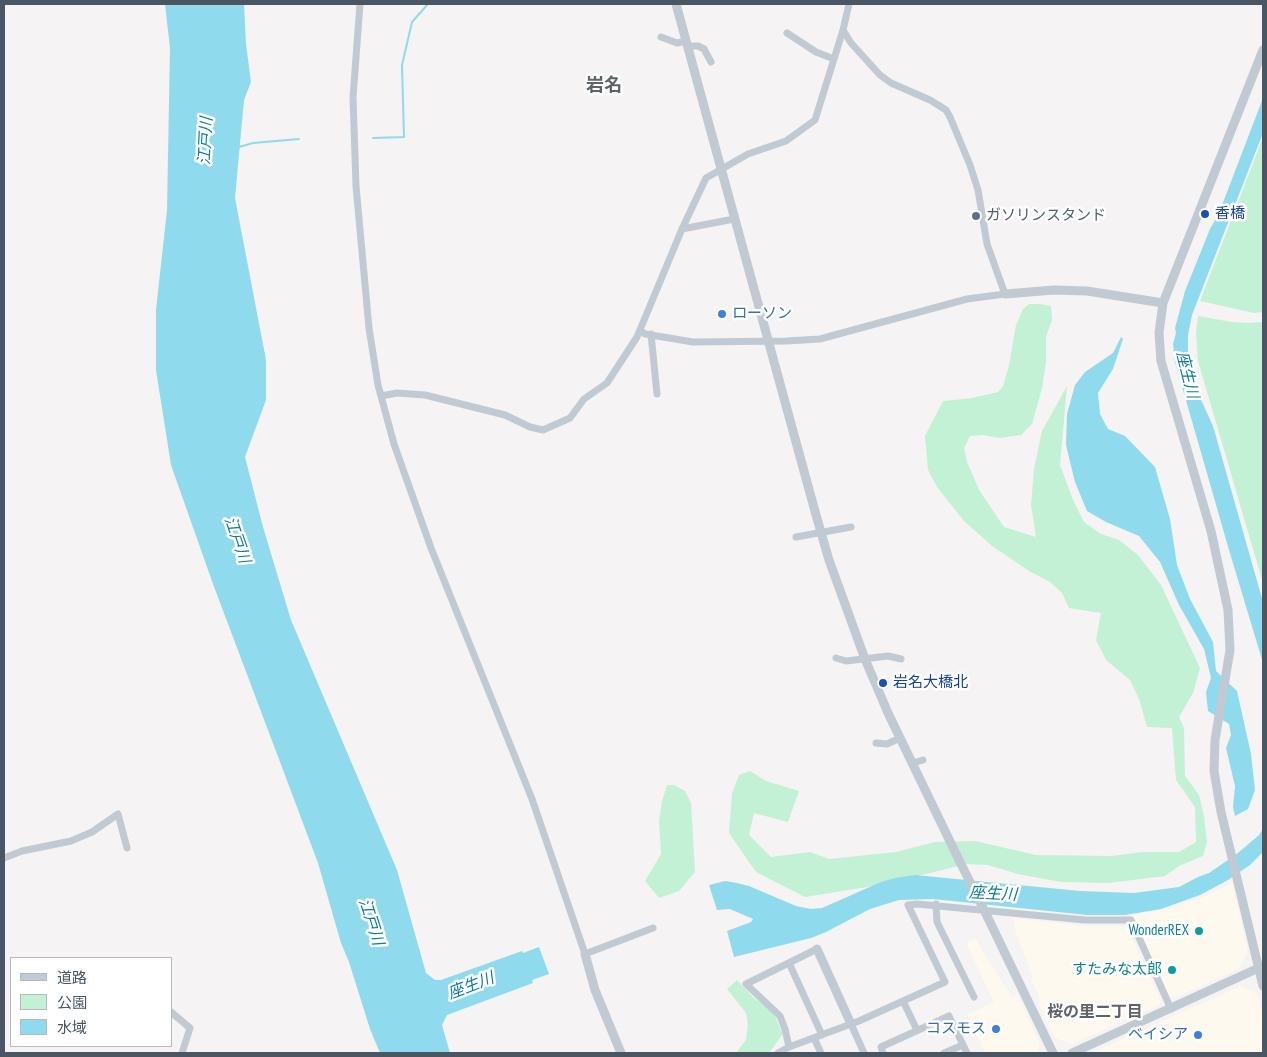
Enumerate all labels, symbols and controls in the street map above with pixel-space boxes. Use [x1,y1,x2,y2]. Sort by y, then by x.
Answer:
district label: 岩名 [586,75,622,97]
water label: 江戸川 [195,117,217,165]
place label: 香橋 [1215,205,1245,223]
place label: ガソリンスタンド [986,207,1106,225]
marker: 香橋 [1199,208,1211,220]
marker: ガソリンスタンド [970,210,982,222]
place label: ローソン [732,305,792,323]
marker: ローソン [716,308,728,320]
water label: 座生川 [1172,349,1202,401]
water label: 江戸川 [220,514,254,566]
place label: 岩名大橋北 [893,674,968,692]
marker: 岩名大橋北 [877,677,889,689]
water label: 座生川 [969,883,1017,905]
water label: 江戸川 [354,896,388,948]
place label: WonderREX [1128,922,1189,940]
marker: WonderREX [1193,925,1205,937]
legend [10,957,172,1047]
place label: すたみな太郎 [1072,961,1162,979]
marker: すたみな太郎 [1166,964,1178,976]
text: 道路 [57,968,87,987]
water label: 座生川 [445,968,497,1004]
text: 公園 [57,993,87,1012]
district label: 桜の里二丁目 [1047,1002,1143,1022]
text: 水域 [57,1018,87,1037]
place label: コスモス [926,1020,986,1038]
marker: コスモス [990,1023,1002,1035]
place label: ベイシア [1128,1026,1188,1044]
marker: ベイシア [1192,1029,1204,1041]

